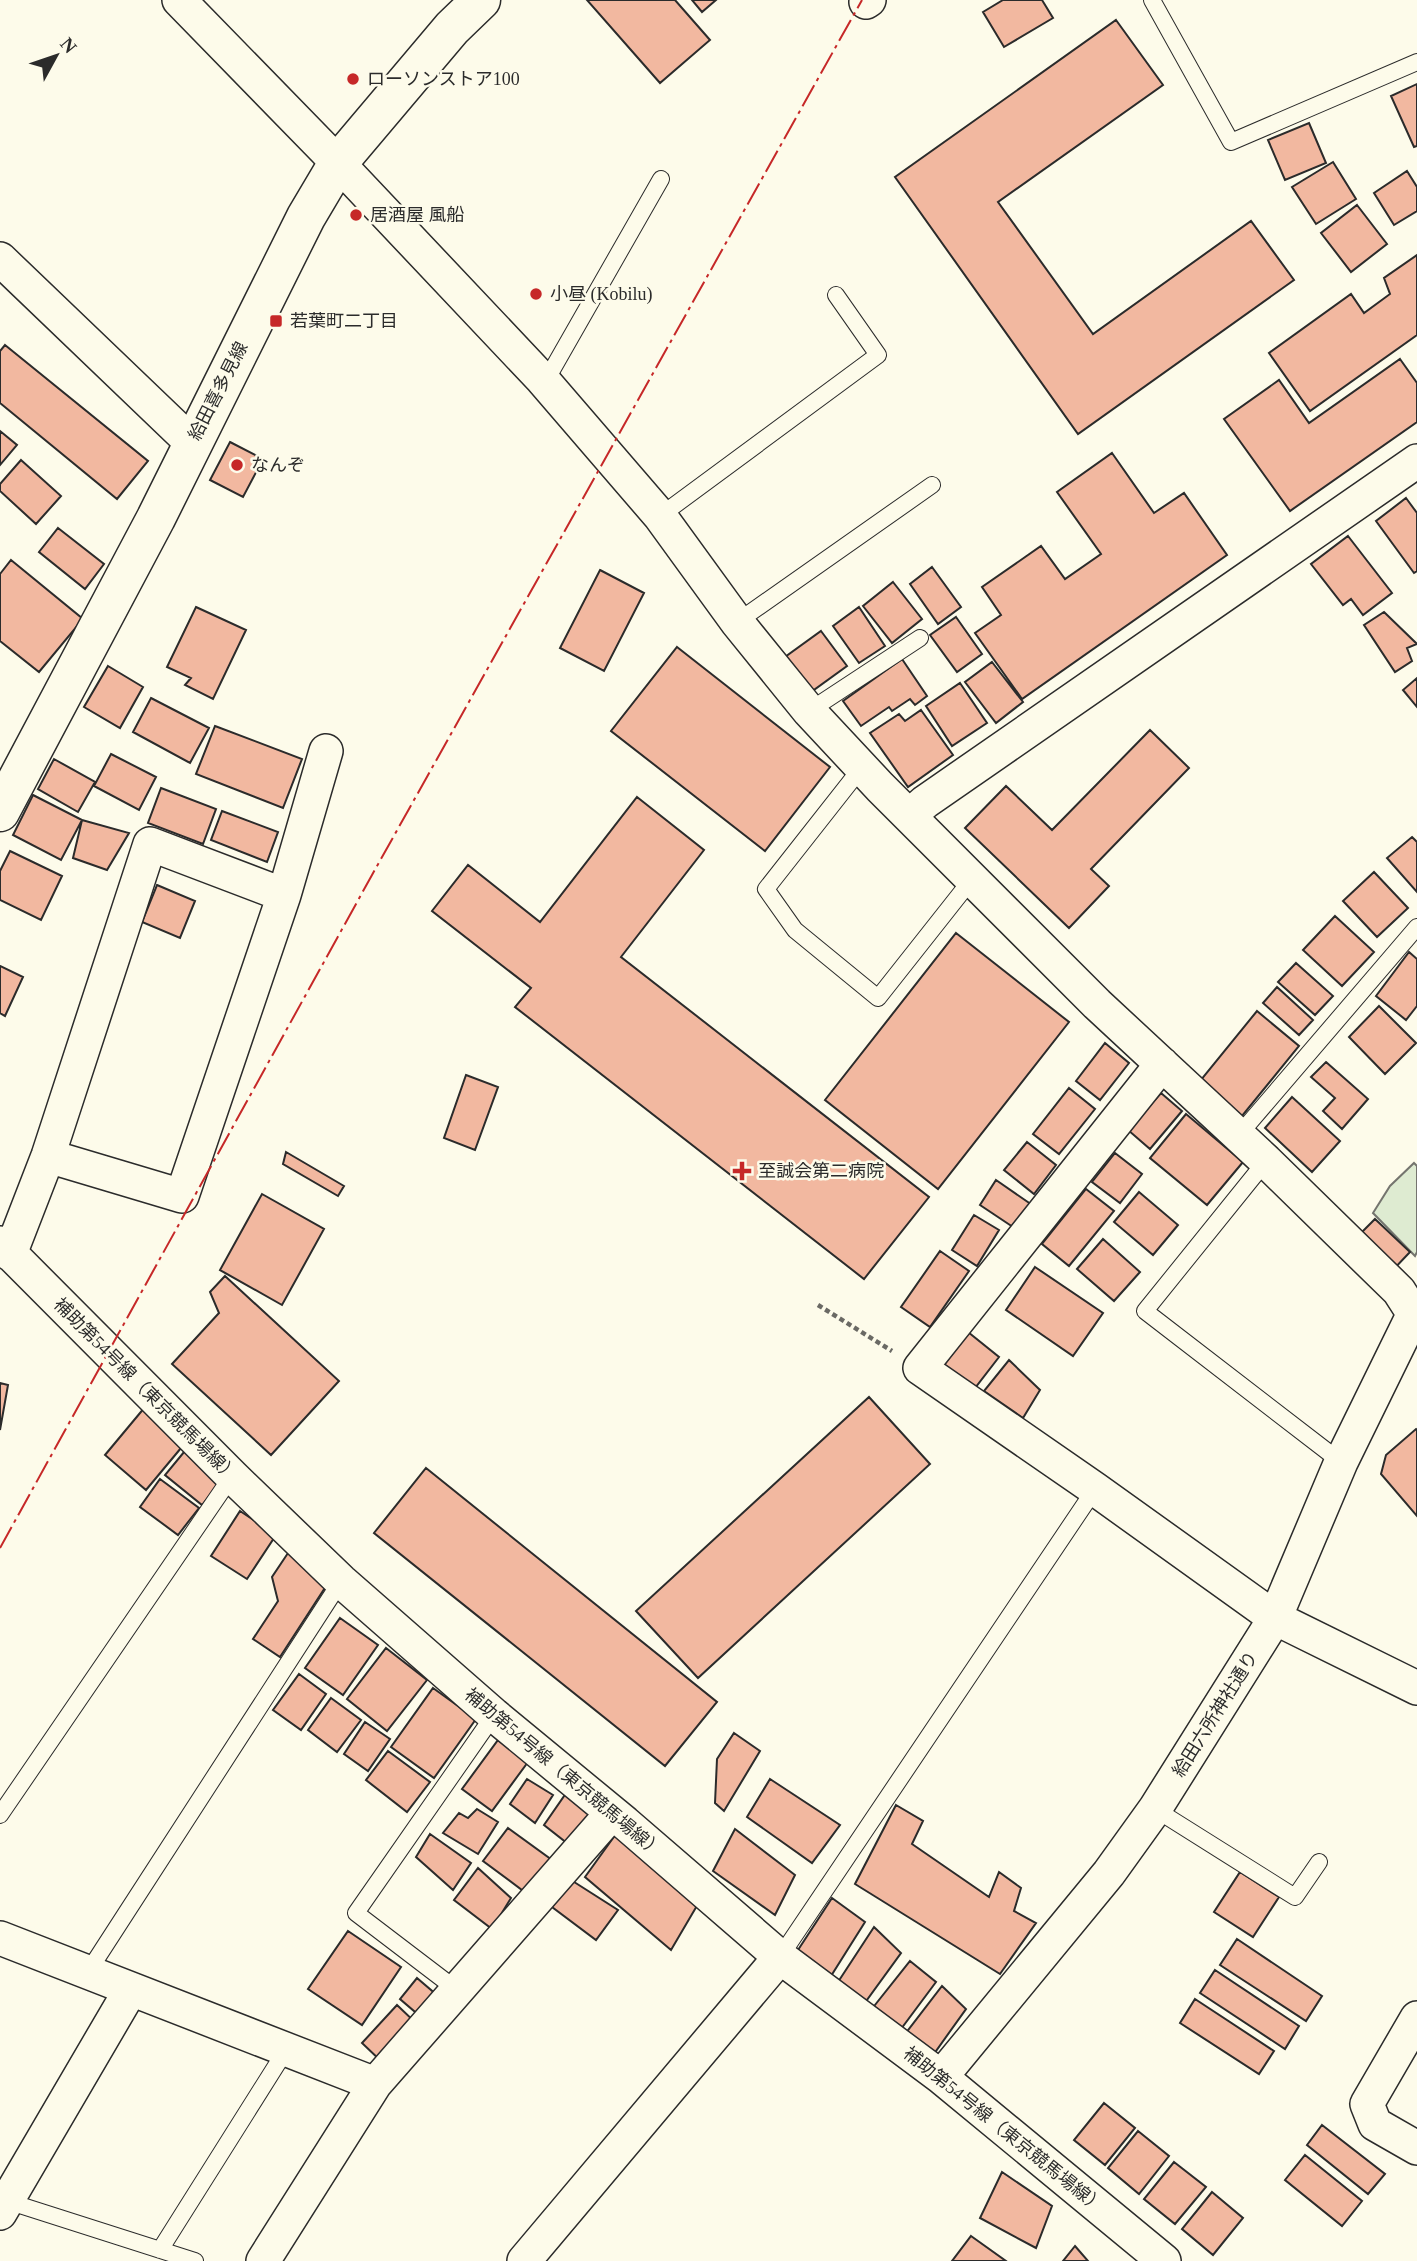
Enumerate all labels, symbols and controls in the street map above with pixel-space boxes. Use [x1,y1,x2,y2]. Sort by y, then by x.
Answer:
north arrow [21,21,91,91]
text: N [56,33,81,58]
place label: ローソンストア100 [367,69,520,89]
marker: ローソンストア100 [345,71,361,87]
place label: 居酒屋 風船 [370,205,465,225]
marker: 居酒屋 風船 [348,207,364,223]
place label: 小昼 (Kobilu) [550,284,653,305]
marker: 小昼 (Kobilu) [528,286,544,302]
place label: 若葉町二丁目 [290,311,398,331]
marker: 若葉町二丁目 [268,313,284,329]
street label: 給田喜多見線 [185,338,251,444]
place label: なんぞ [251,455,305,475]
marker: なんぞ [229,457,245,473]
marker: 至誠会第二病院 [732,1161,752,1181]
place label: 至誠会第二病院 [758,1161,884,1181]
street label: 補助第54号線（東京競馬場線） [50,1294,242,1486]
street label: 給田六所神社通り [1168,1648,1262,1780]
street label: 補助第54号線（東京競馬場線） [461,1684,667,1862]
street label: 補助第54号線（東京競馬場線） [900,2043,1108,2217]

